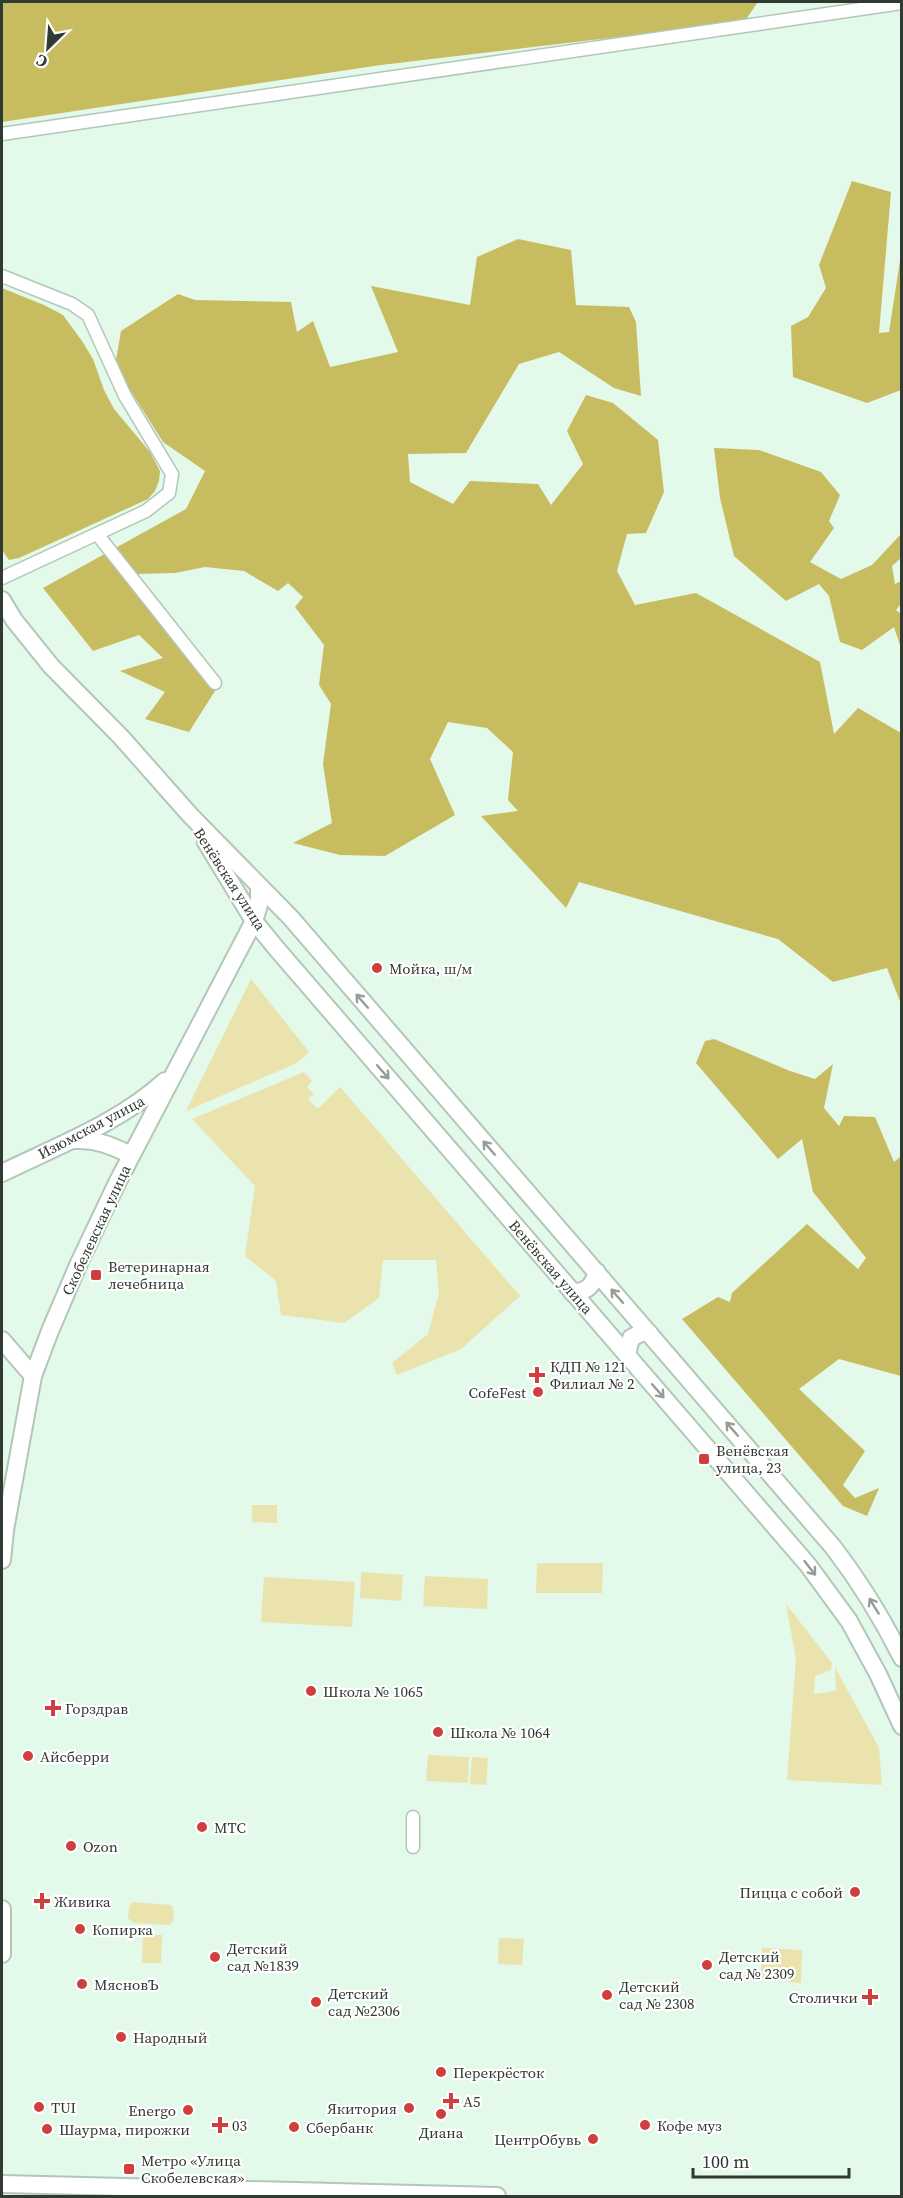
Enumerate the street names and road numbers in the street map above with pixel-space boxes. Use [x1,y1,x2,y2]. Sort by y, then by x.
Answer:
street label: Венёвская улица [189,824,271,935]
street label: Изюмская улица [34,1090,148,1164]
street label: Скобелевская улица [57,1161,136,1299]
street label: Венёвская улица [504,1215,598,1319]

